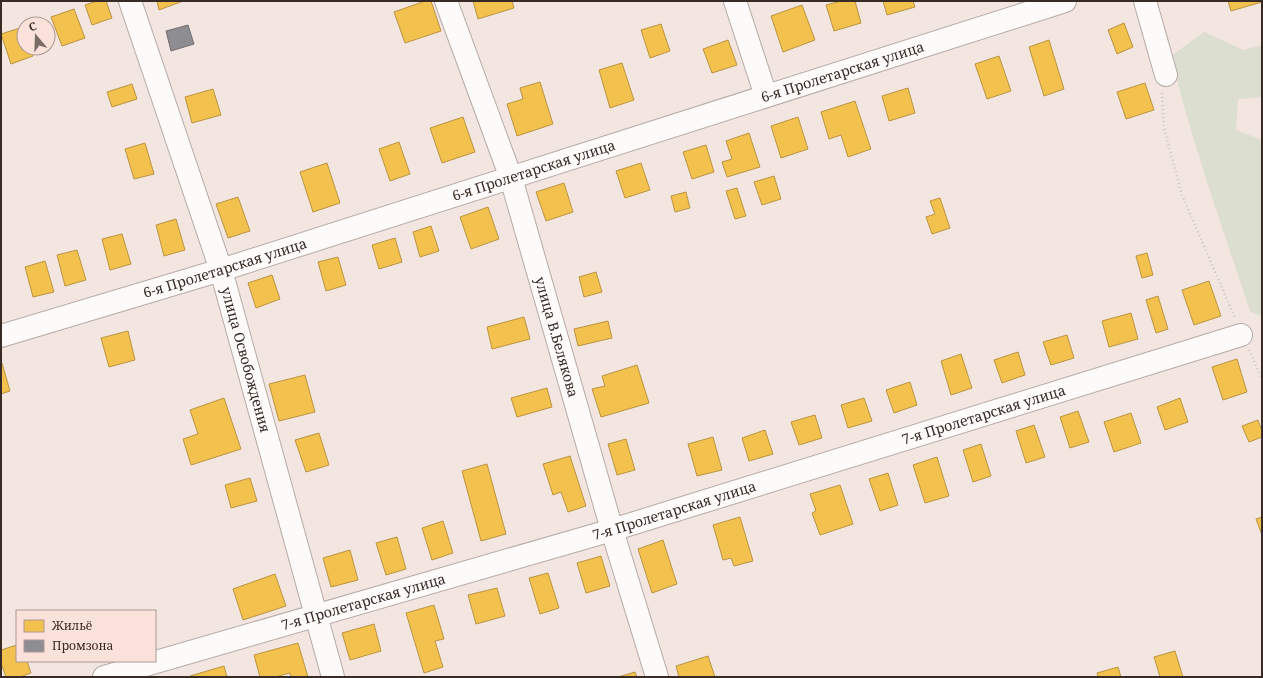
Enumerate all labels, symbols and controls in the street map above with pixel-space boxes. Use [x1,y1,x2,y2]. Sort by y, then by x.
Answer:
north arrow [16,16,56,56]
text: С [27,18,38,34]
street label: 6-я Пролетарская улица [758,37,926,106]
street label: 6-я Пролетарская улица [450,135,618,205]
street label: 6-я Пролетарская улица [141,233,309,302]
street label: улица В.Белякова [531,274,583,399]
street label: улица Освобождения [217,285,275,435]
street label: 7-я Пролетарская улица [899,380,1068,449]
street label: 7-я Пролетарская улица [590,476,758,544]
street label: 7-я Пролетарская улица [279,569,448,634]
legend [16,610,156,662]
text: Жильё [51,617,92,634]
text: Промзона [52,637,114,654]

